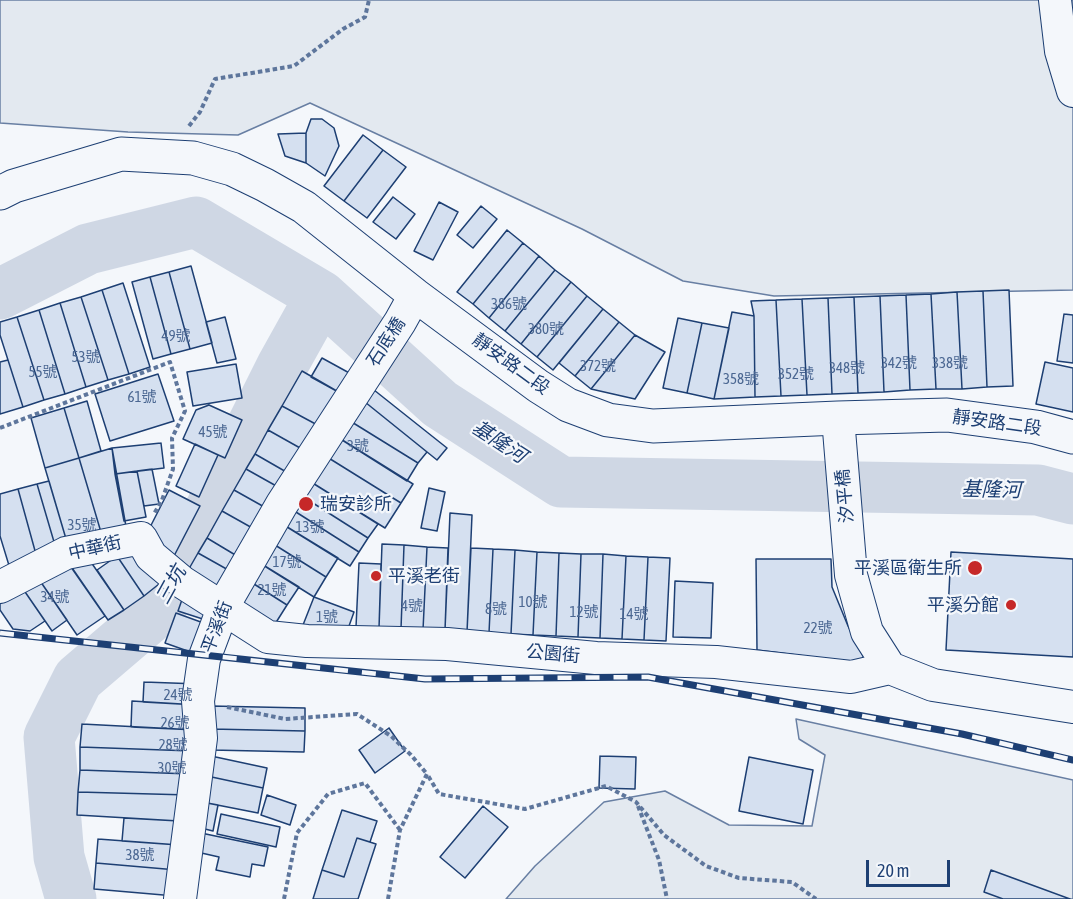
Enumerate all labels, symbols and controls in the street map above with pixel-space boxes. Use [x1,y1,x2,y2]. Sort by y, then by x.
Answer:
house number: 386號 [491,295,527,313]
street label: 石底橋 [362,313,410,371]
house number: 380號 [528,320,564,338]
house number: 49號 [161,327,191,345]
street label: 靜安路二段 [468,329,554,399]
house number: 53號 [71,348,101,366]
house number: 342號 [881,354,917,372]
house number: 338號 [932,354,968,372]
house number: 372號 [580,357,616,375]
house number: 348號 [829,359,865,377]
house number: 55號 [28,363,58,381]
house number: 352號 [778,365,814,383]
house number: 358號 [723,370,759,388]
house number: 61號 [127,388,157,406]
street label: 靜安路二段 [951,406,1043,440]
water label: 基隆河 [467,416,531,468]
house number: 45號 [198,423,228,441]
house number: 3號 [347,437,369,455]
street label: 汐平橋 [832,468,858,524]
water label: 基隆河 [961,477,1021,503]
place label: 瑞安診所 [320,493,392,515]
marker: 瑞安診所 [297,495,315,513]
house number: 35號 [67,516,97,534]
house number: 13號 [295,518,325,536]
street label: 中華街 [66,531,124,565]
house number: 17號 [272,553,302,571]
place label: 平溪區衛生所 [854,557,962,579]
marker: 平溪區衛生所 [966,559,984,577]
water label: 三坑 [151,562,191,608]
place label: 平溪老街 [388,565,460,587]
marker: 平溪老街 [369,569,383,583]
house number: 21號 [257,581,287,599]
house number: 34號 [40,588,70,606]
house number: 10號 [518,593,548,611]
place label: 平溪分館 [927,594,999,616]
house number: 4號 [401,597,423,615]
street label: 平溪街 [197,598,237,656]
marker: 平溪分館 [1004,598,1018,612]
house number: 8號 [485,600,507,618]
house number: 12號 [569,603,599,621]
house number: 14號 [619,605,649,623]
house number: 1號 [316,608,338,626]
house number: 22號 [803,619,833,637]
street label: 公園街 [525,641,581,667]
house number: 24號 [163,686,193,704]
house number: 26號 [160,714,190,732]
house number: 28號 [158,736,188,754]
house number: 30號 [157,759,187,777]
house number: 38號 [125,846,155,864]
scale bar [869,848,953,886]
text: 20 m [877,860,909,881]

